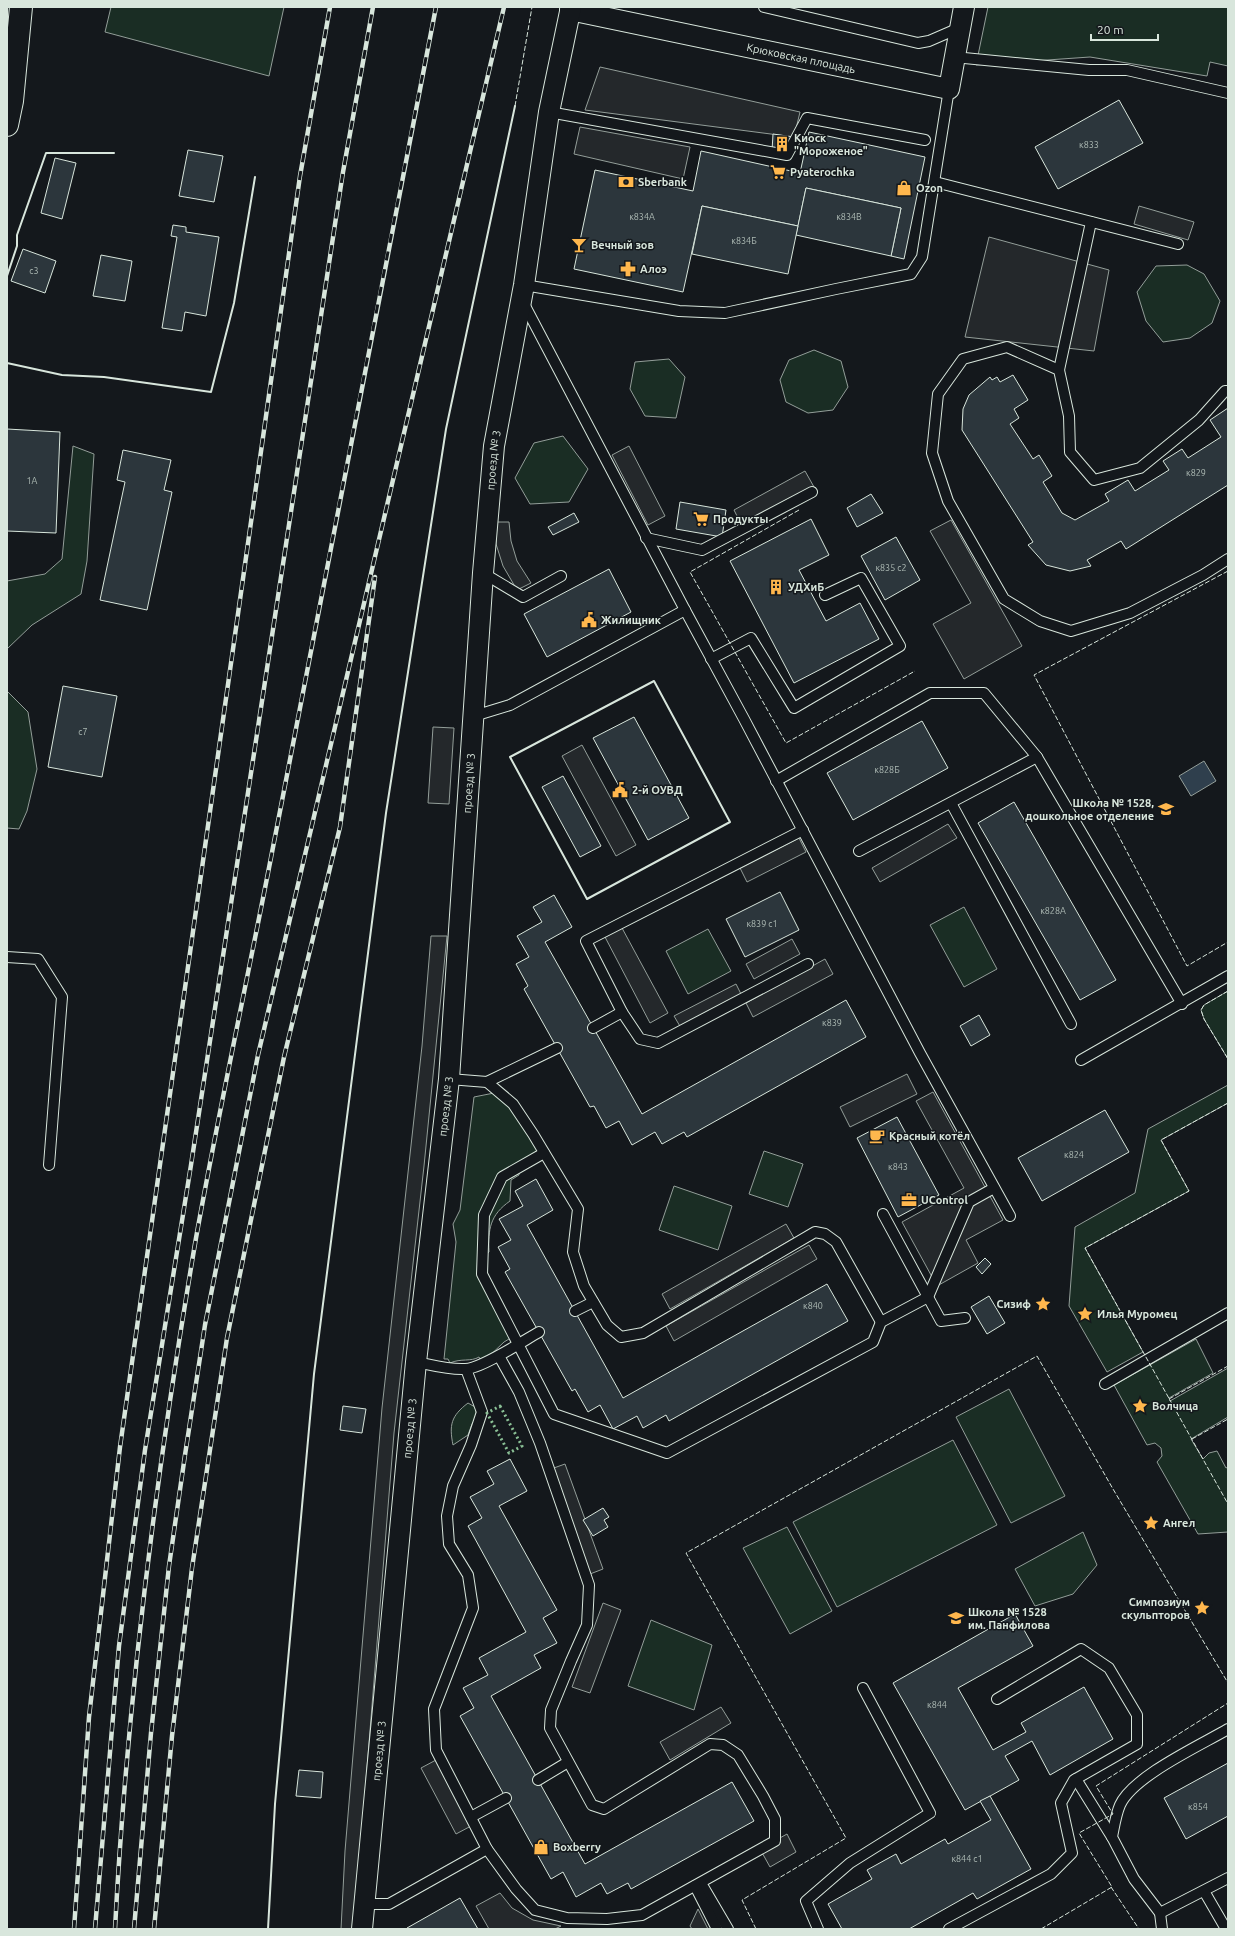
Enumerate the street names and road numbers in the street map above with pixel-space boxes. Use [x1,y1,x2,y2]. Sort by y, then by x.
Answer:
street label: Крюковская площадь [746,41,857,75]
street label: проезд № 3 [484,429,503,491]
street label: проезд № 3 [461,753,477,814]
street label: проезд № 3 [436,1076,455,1137]
street label: проезд № 3 [401,1398,419,1459]
street label: проезд № 3 [370,1720,388,1781]

